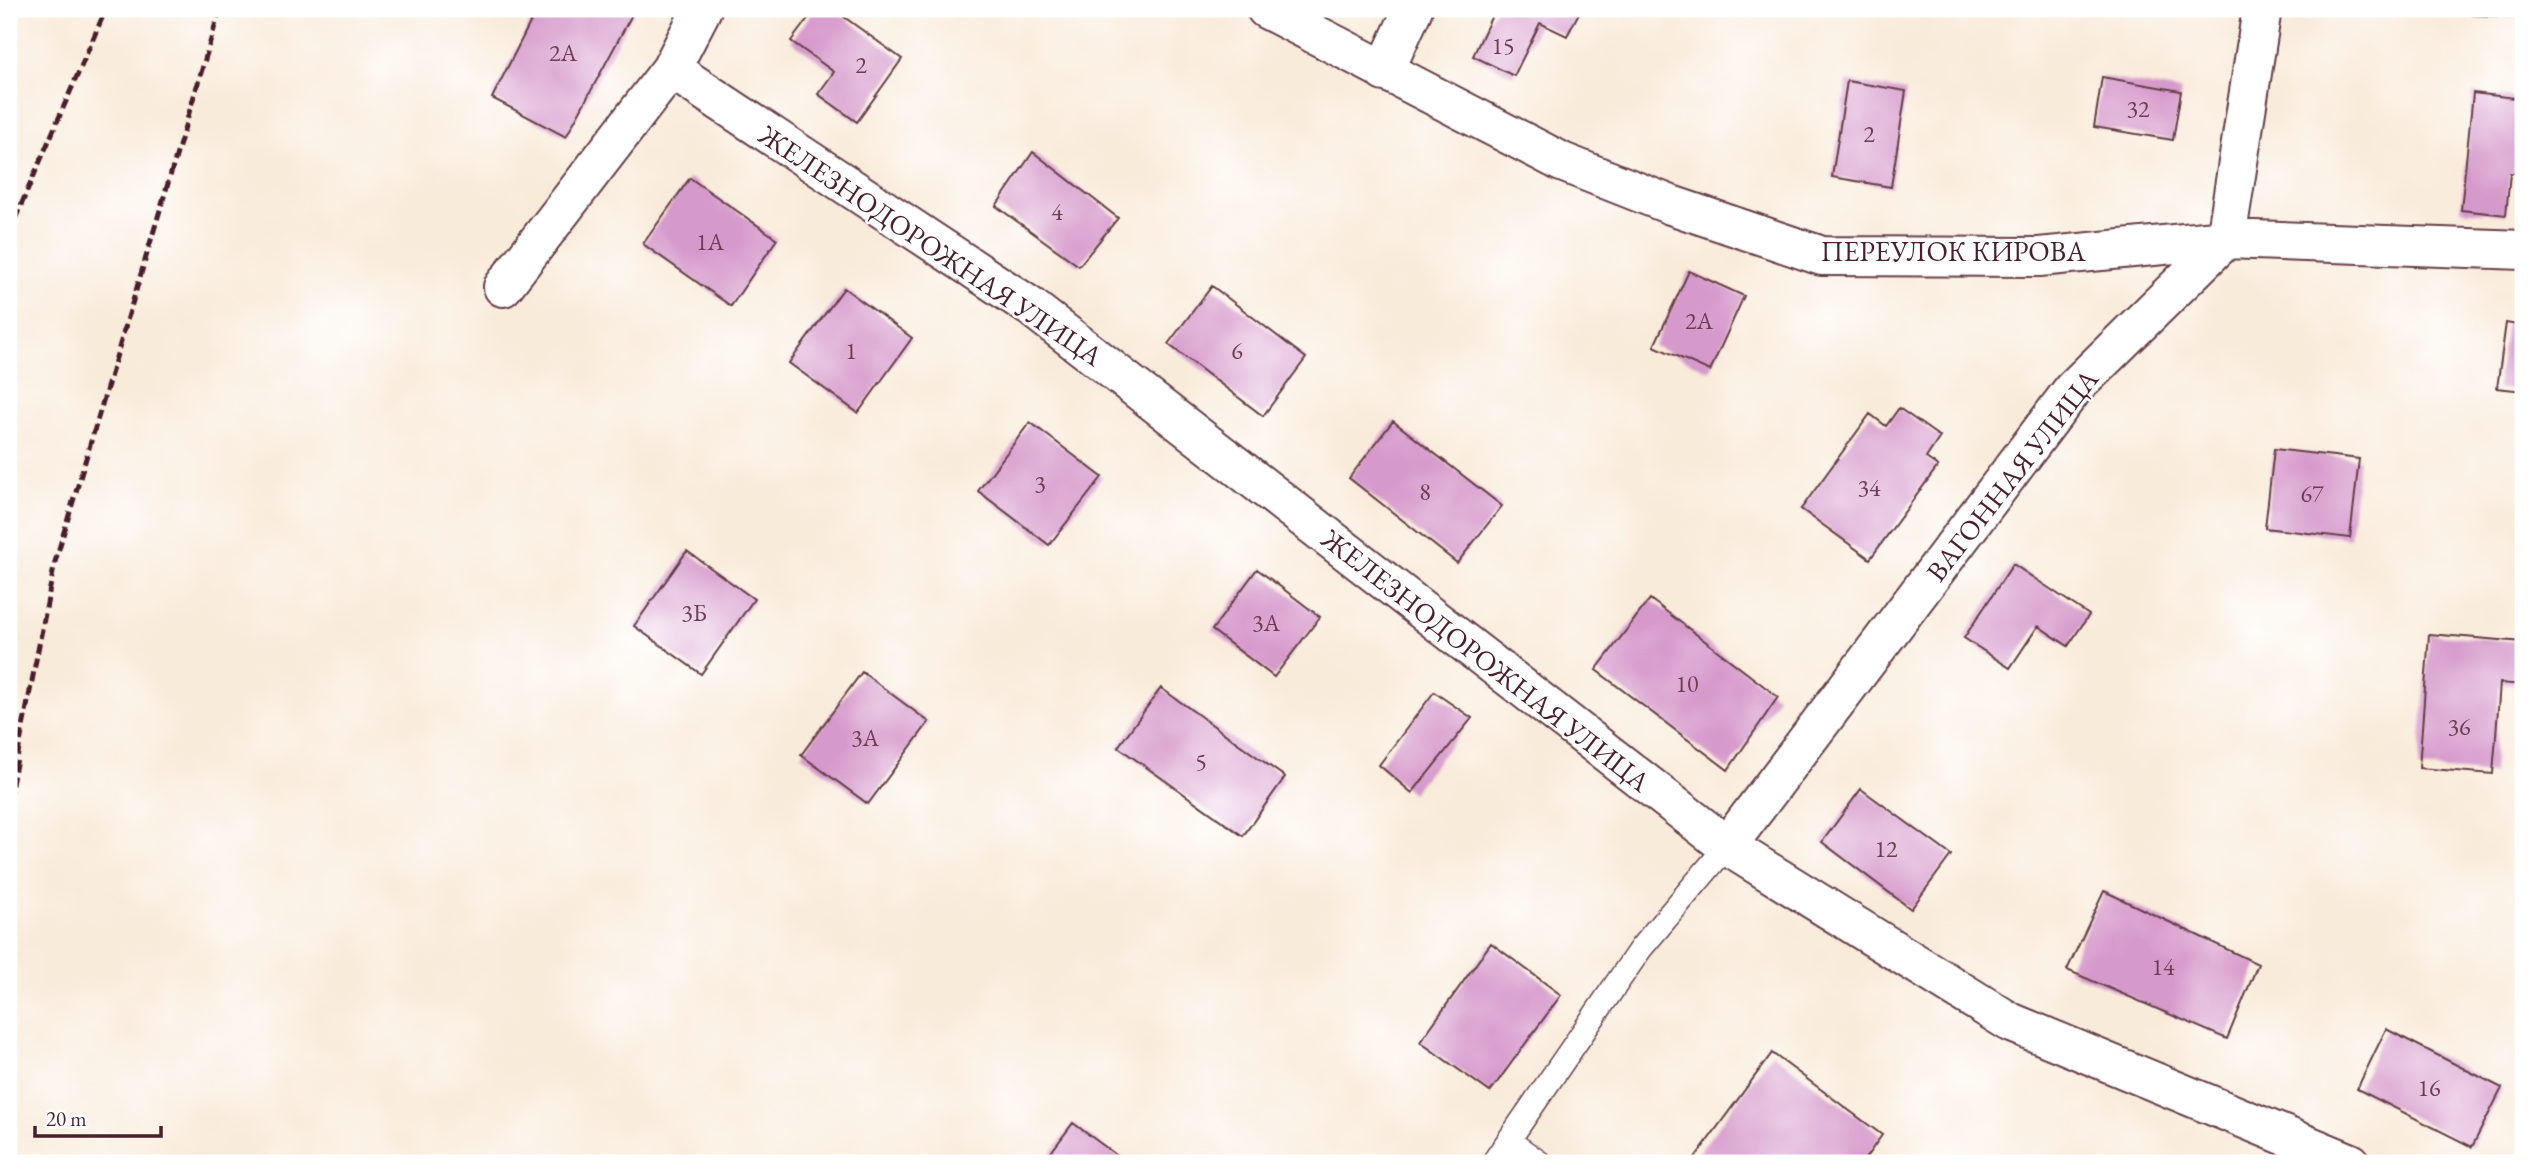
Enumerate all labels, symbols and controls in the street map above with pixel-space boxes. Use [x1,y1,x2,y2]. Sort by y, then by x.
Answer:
house number: 15 [1491,30,1515,61]
house number: 2А [549,37,577,68]
house number: 2 [855,49,867,80]
house number: 32 [2126,93,2150,124]
street label: ЖЕЛЕЗНОДОРОЖНАЯ УЛИЦА [751,116,1110,374]
house number: 2 [1863,118,1875,149]
house number: 4 [1051,196,1063,227]
house number: 1А [696,226,724,257]
street label: ПЕРЕУЛОК КИРОВА [1820,233,2086,269]
house number: 2А [1685,305,1713,336]
house number: 1 [845,335,857,366]
house number: 6 [1231,335,1243,366]
street label: ВАГОННАЯ УЛИЦА [1918,361,2106,588]
house number: 3 [1034,468,1046,499]
house number: 34 [1857,472,1881,503]
house number: 8 [1419,476,1431,507]
house number: 67 [2300,478,2324,509]
street label: ЖЕЛЕЗНОДОРОЖНАЯ УЛИЦА [1314,520,1658,800]
house number: 3Б [681,597,707,628]
house number: 3А [1252,607,1280,638]
house number: 10 [1675,668,1699,699]
house number: 36 [2447,711,2471,742]
house number: 3А [851,722,879,753]
house number: 5 [1195,746,1207,777]
house number: 12 [1874,833,1898,864]
house number: 14 [2151,951,2175,982]
house number: 16 [2417,1072,2441,1103]
scale bar [35,1095,161,1139]
text: 20 m [46,1105,87,1132]

